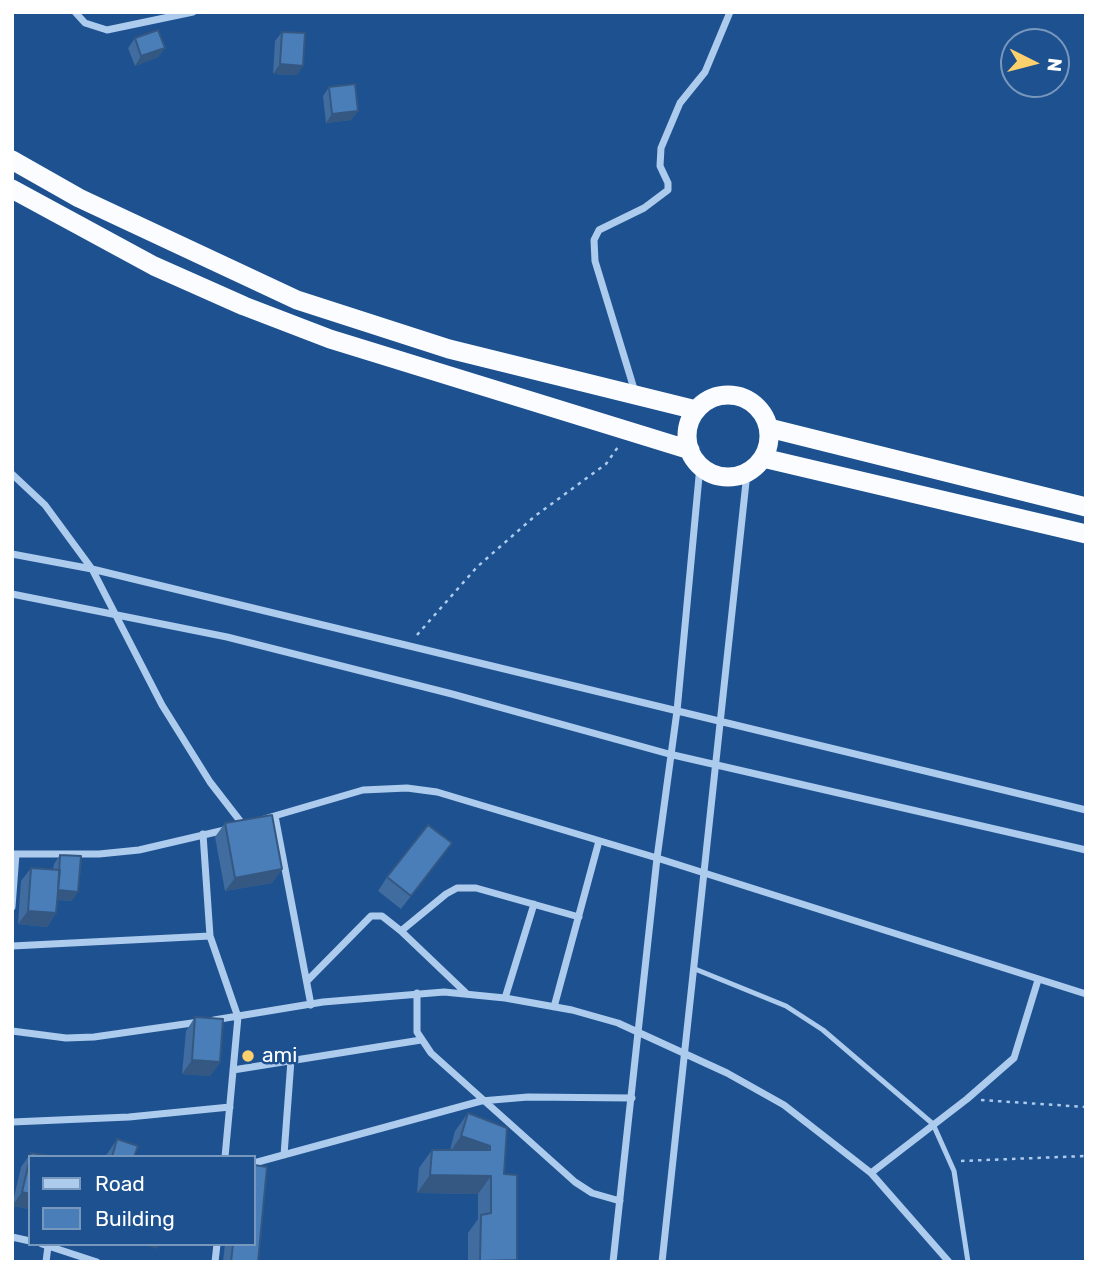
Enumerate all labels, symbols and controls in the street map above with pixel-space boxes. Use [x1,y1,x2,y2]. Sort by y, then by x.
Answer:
north arrow [1000,28,1070,98]
text: N [1042,57,1067,73]
place label: ami [262,1043,297,1069]
marker: ami [240,1048,256,1064]
legend [28,1155,256,1246]
text: Road [95,1171,145,1196]
text: Building [95,1206,175,1231]

